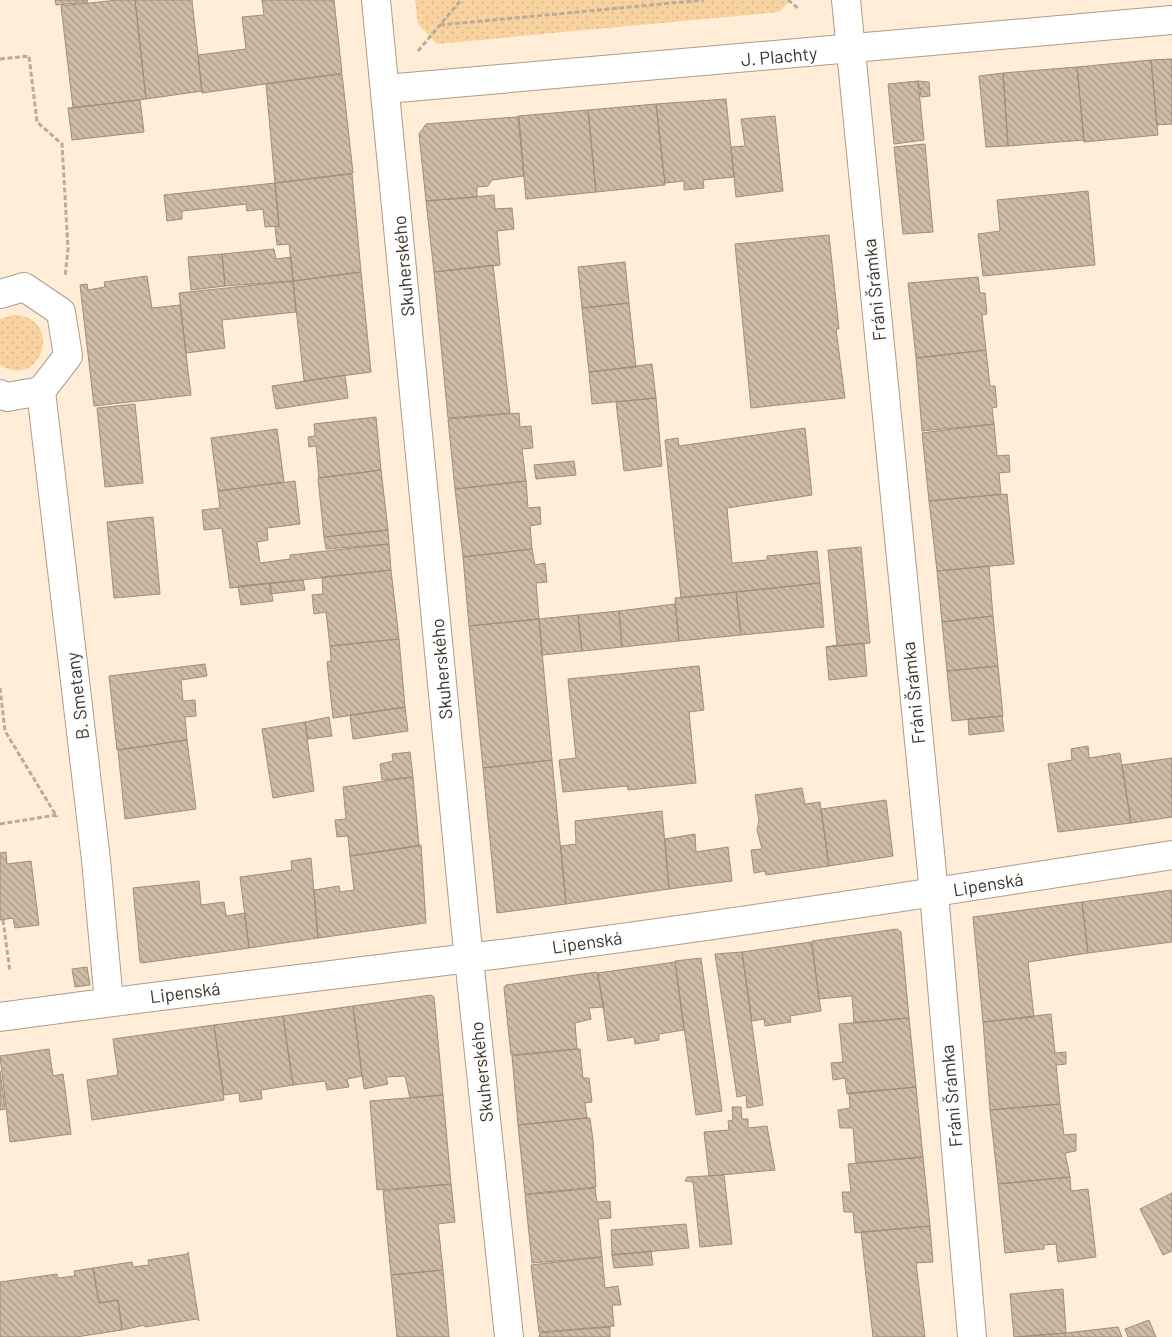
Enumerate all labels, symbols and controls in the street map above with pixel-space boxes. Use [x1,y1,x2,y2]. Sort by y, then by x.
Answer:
street label: J. Plachty [740,42,818,70]
street label: Skuherského [388,215,418,317]
street label: Fráni Šrámka [858,238,890,342]
street label: Skuherského [426,618,456,720]
street label: Fráni Šrámka [897,641,929,745]
street label: B. Smetany [61,651,93,741]
street label: Lipenská [951,868,1025,900]
street label: Lipenská [551,926,623,958]
street label: Lipenská [149,977,221,1007]
street label: Skuherského [465,1021,497,1123]
street label: Fráni Šrámka [936,1044,966,1148]

